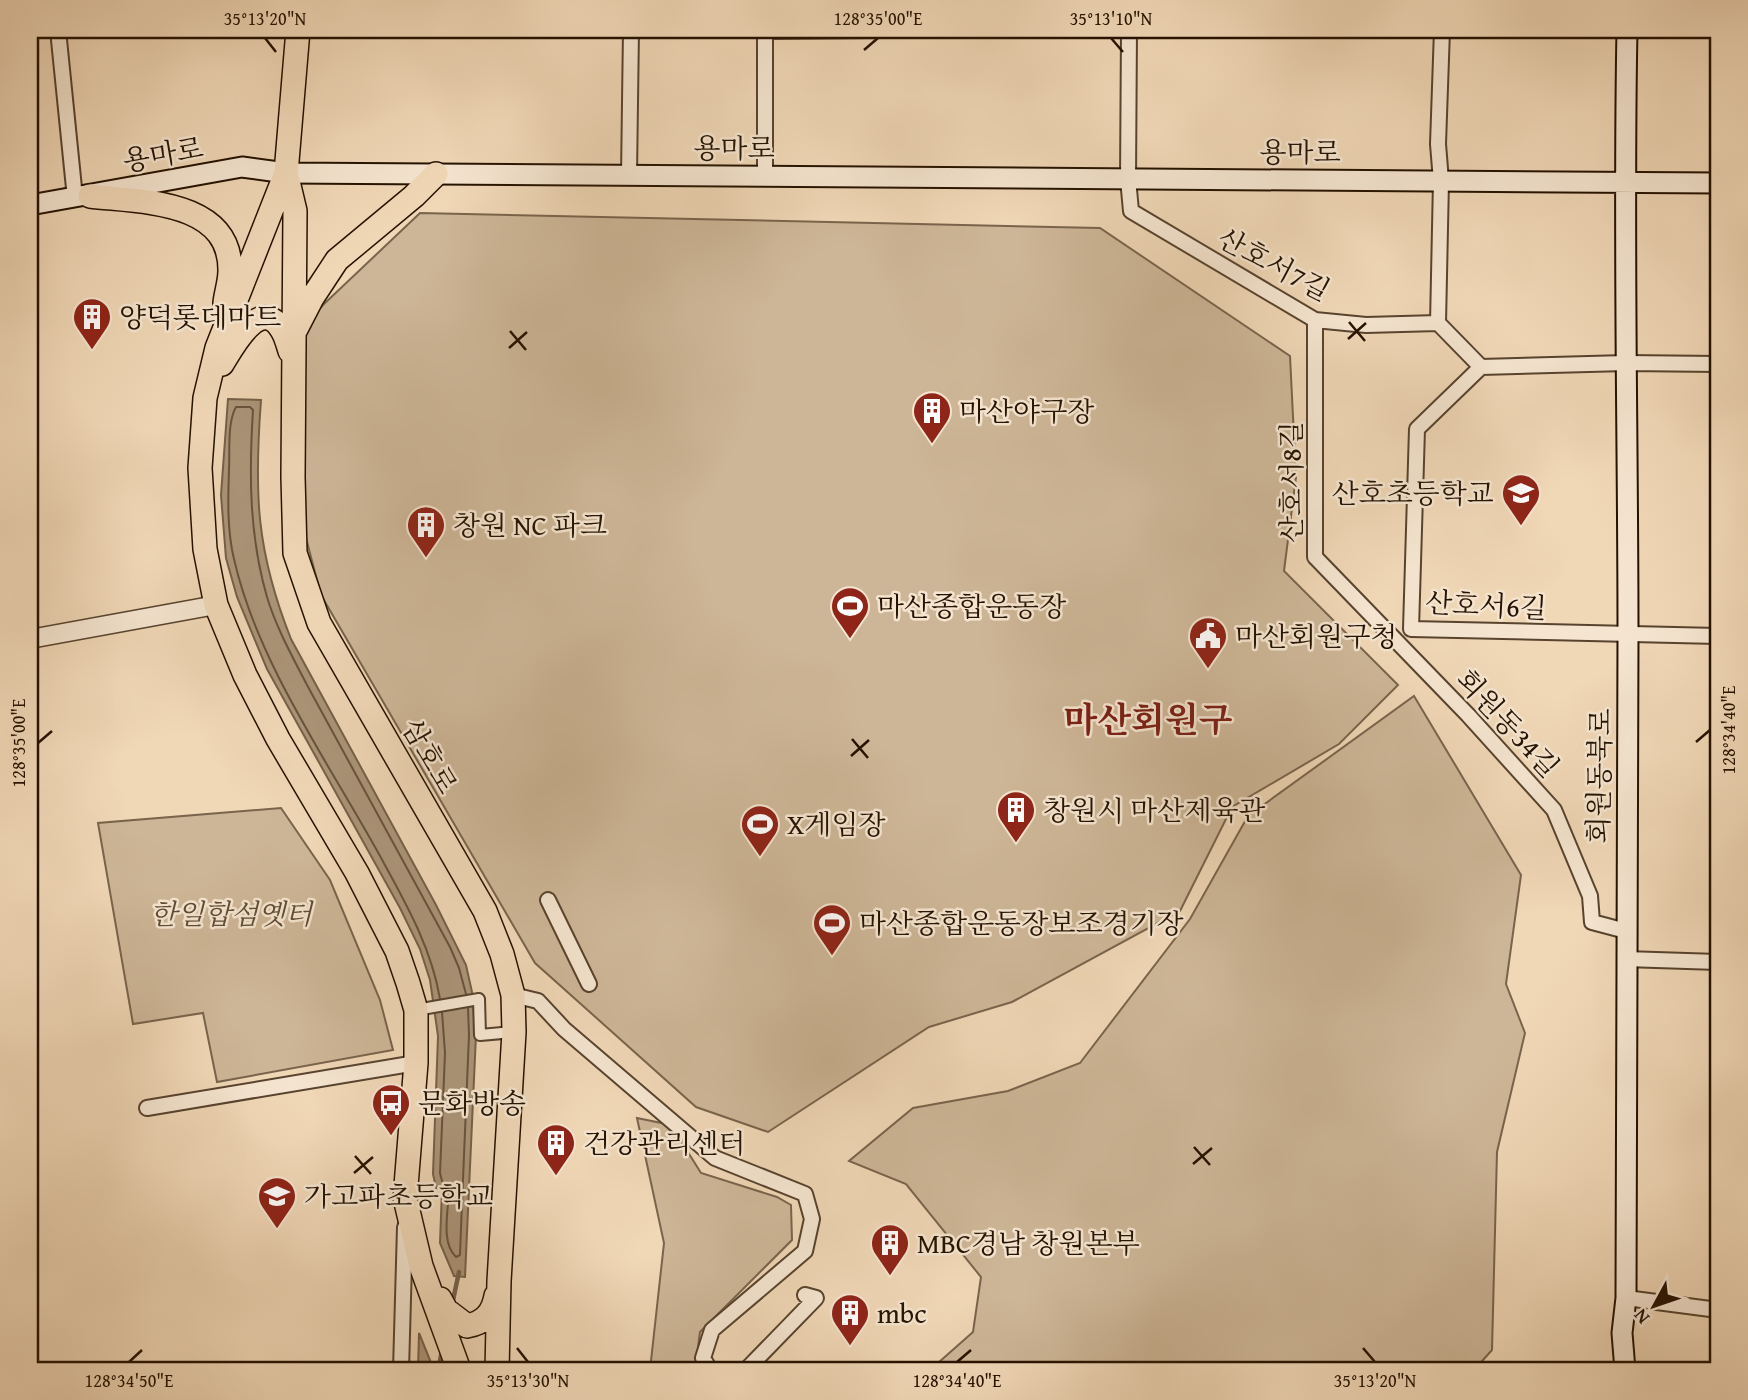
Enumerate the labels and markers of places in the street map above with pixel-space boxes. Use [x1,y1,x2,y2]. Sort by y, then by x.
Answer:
building icon: 양덕롯데마트 [71,296,113,351]
place label: 양덕롯데마트 [119,296,281,337]
building icon: 마산야구장 [911,390,953,445]
place label: 마산야구장 [959,390,1094,431]
place label: 산호초등학교 [1332,472,1494,513]
school or university icon: 산호초등학교 [1500,472,1542,527]
building icon: 창원 NC 파크 [405,504,447,559]
place label: 창원 NC 파크 [453,504,607,545]
sports icon: 마산종합운동장 [829,585,871,640]
place label: 마산종합운동장 [877,585,1066,626]
public building icon: 마산회원구청 [1187,615,1229,670]
place label: 마산회원구청 [1235,615,1397,656]
building icon: 창원시 마산제육관 [995,789,1037,844]
place label: 창원시 마산제육관 [1043,789,1266,830]
sports icon: X게임장 [739,803,781,858]
place label: X게임장 [787,803,886,844]
sports icon: 마산종합운동장보조경기장 [811,902,853,957]
place label: 마산종합운동장보조경기장 [859,902,1184,943]
bus stop icon: 문화방송 [370,1082,412,1137]
place label: 문화방송 [418,1082,526,1123]
building icon: 건강관리센터 [535,1122,577,1177]
place label: 건강관리센터 [583,1122,745,1163]
school or university icon: 가고파초등학교 [256,1175,298,1230]
place label: 가고파초등학교 [304,1175,493,1216]
building icon: MBC경남 창원본부 [869,1222,911,1277]
place label: MBC경남 창원본부 [917,1222,1140,1263]
building icon: mbc [829,1292,871,1347]
place label: mbc [877,1292,927,1333]

